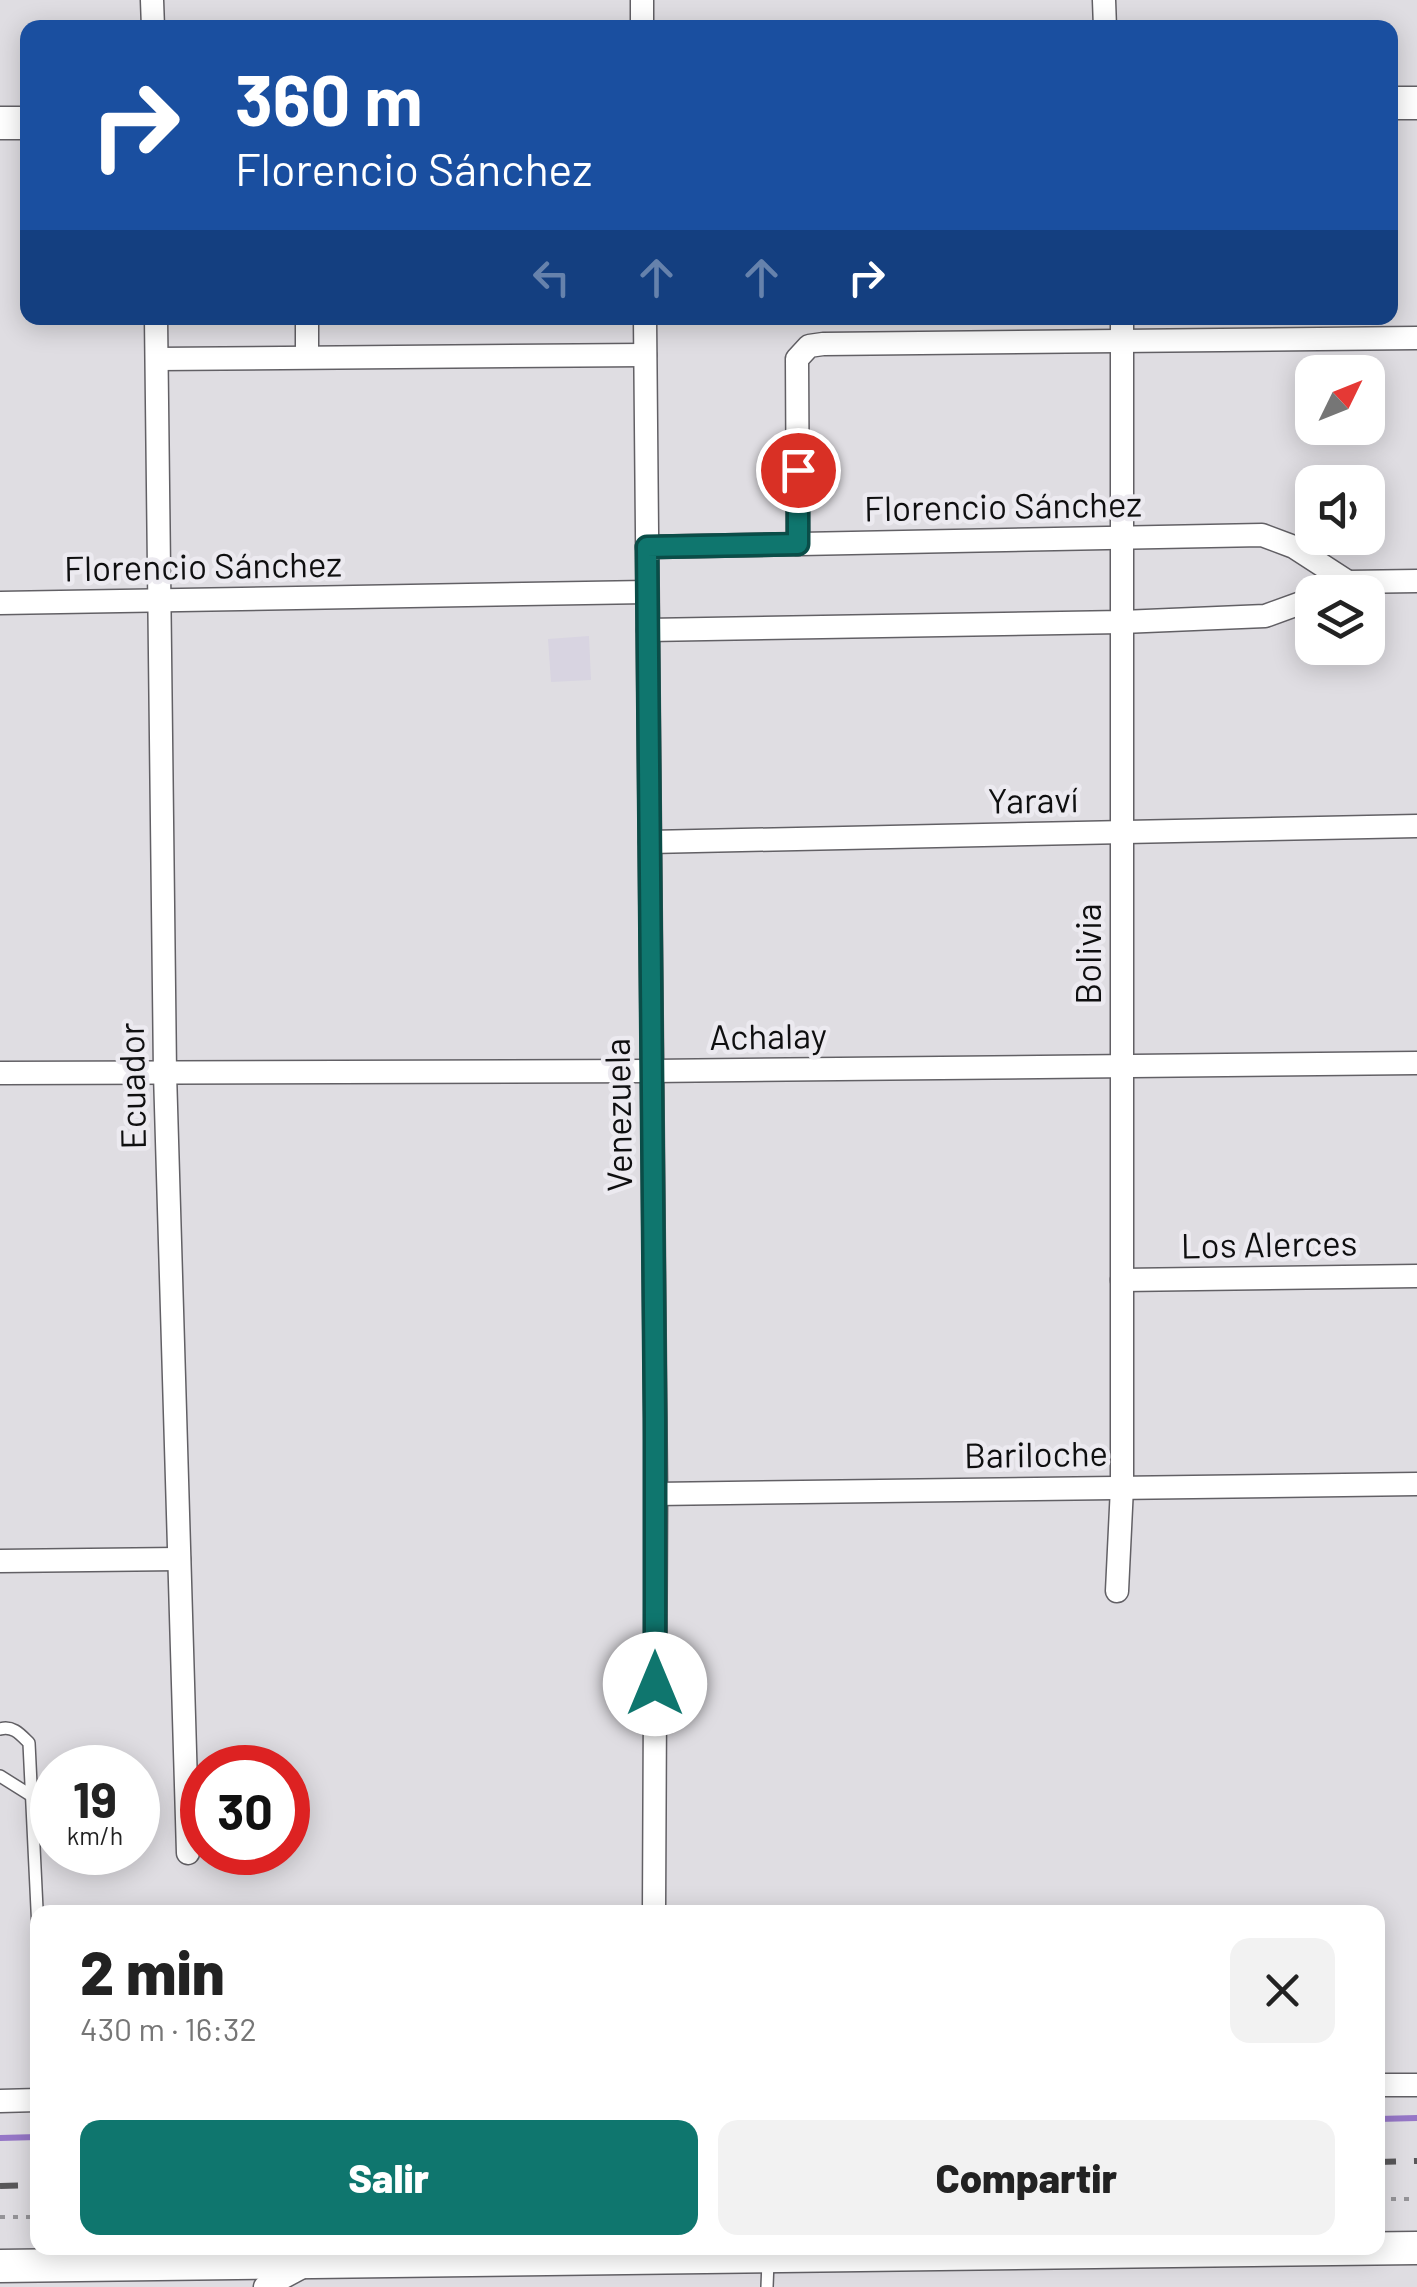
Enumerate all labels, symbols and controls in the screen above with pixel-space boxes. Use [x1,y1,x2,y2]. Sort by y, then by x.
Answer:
text: 360 m [235,56,423,140]
icon: right [70,60,200,190]
text: Florencio Sánchez [235,141,592,195]
icon: left [524,250,579,305]
icon: ahead [629,250,684,305]
icon: ahead [734,250,789,305]
icon: right [839,250,894,305]
north arrow [1295,355,1385,445]
map controls [1295,355,1385,665]
pin [756,428,841,513]
icon: arrive [771,443,826,498]
button: sound [1295,465,1385,555]
street label: Florencio Sánchez [864,482,1142,528]
street label: Florencio Sánchez [64,542,342,588]
button: layers [1295,575,1385,665]
street label: Yaraví [987,777,1079,821]
street label: Bolivia [1066,903,1108,1005]
street label: Achalay [709,1013,827,1057]
street label: Ecuador [109,1022,153,1150]
street label: Venezuela [595,1038,639,1192]
street label: Los Alerces [1180,1220,1358,1266]
street label: Bariloche [964,1431,1108,1475]
position arrow [603,1632,707,1736]
speed limit sign: 30 [180,1745,310,1875]
text: 19 [73,1768,117,1828]
text: km/h [67,1820,123,1850]
text: 2 min [80,1935,225,2007]
button: close [1230,1938,1335,2043]
text: 430 m · 16:32 [80,2009,257,2047]
button: Salir [80,2120,698,2235]
button: Compartir [718,2120,1335,2235]

